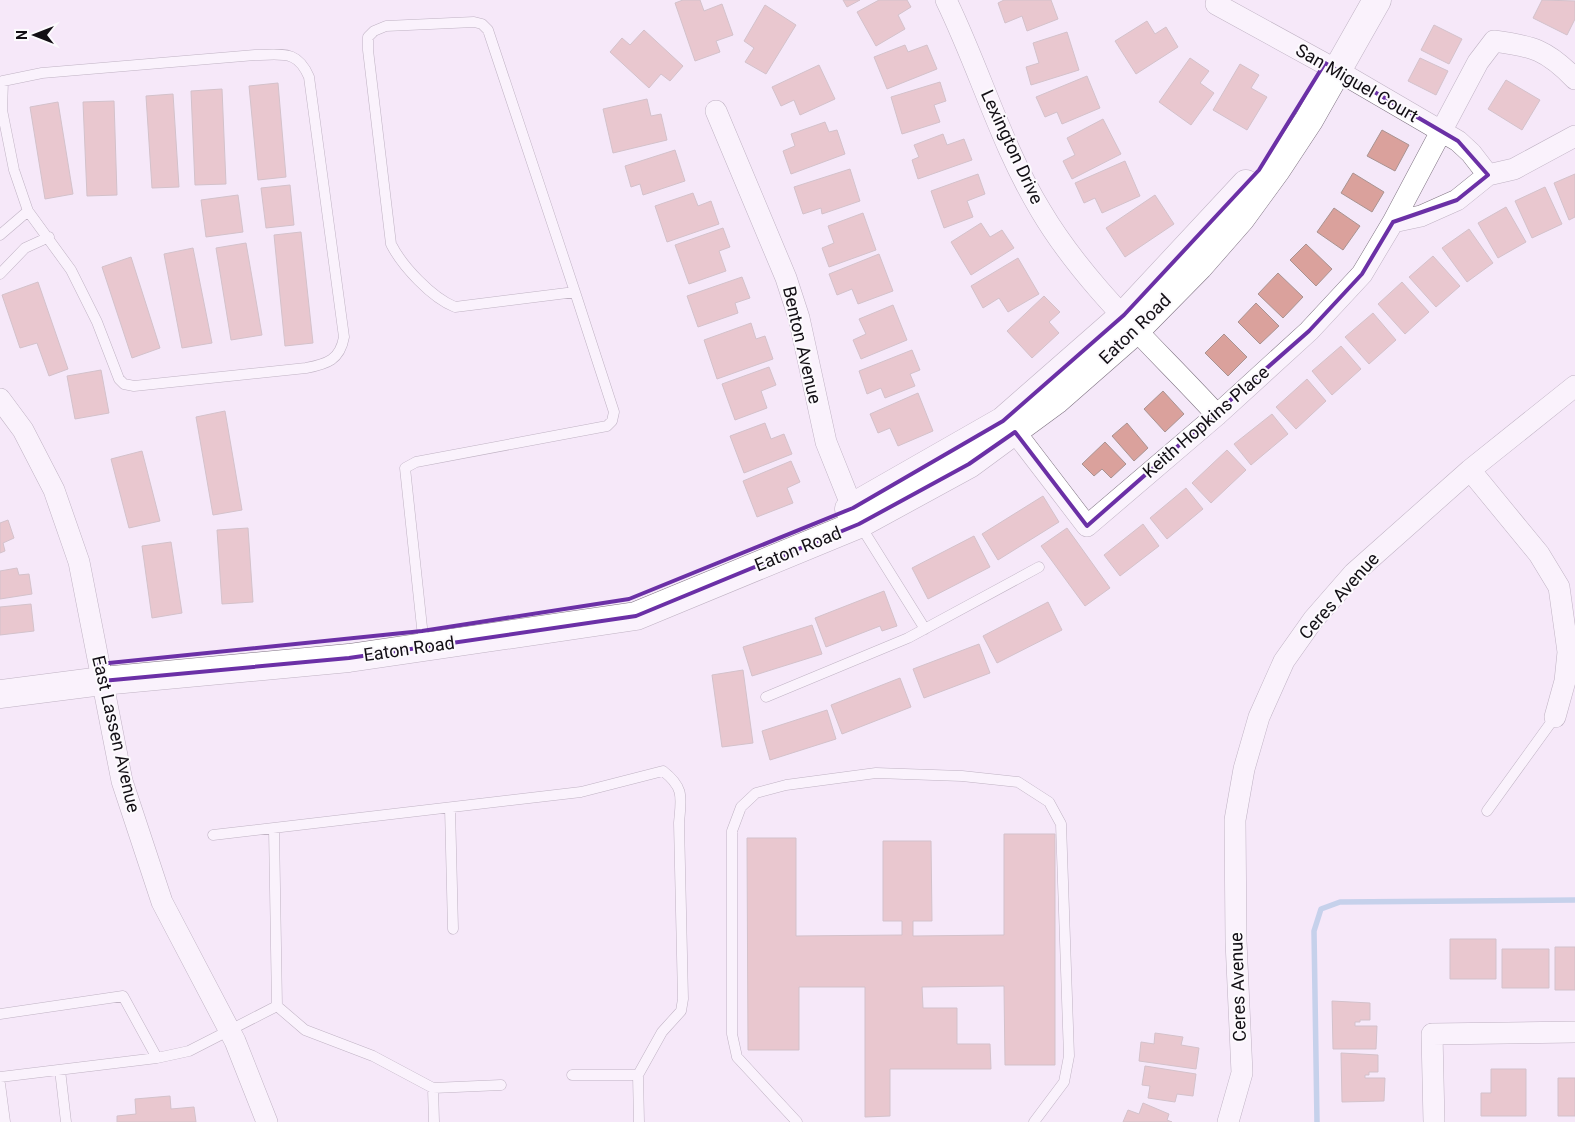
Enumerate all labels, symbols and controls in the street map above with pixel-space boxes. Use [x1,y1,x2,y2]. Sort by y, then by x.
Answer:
north arrow [10,10,60,60]
text: N [14,30,30,40]
street label: San Miguel Court [1292,39,1422,126]
street label: Lexington Drive [977,86,1048,207]
street label: Benton Avenue [779,284,826,406]
street label: Eaton Road [1094,289,1175,368]
street label: Keith Hopkins Place [1138,361,1273,482]
street label: Eaton Road [751,522,844,575]
street label: Ceres Avenue [1294,548,1383,643]
street label: Eaton Road [362,632,456,665]
street label: East Lassen Avenue [88,653,145,814]
street label: Ceres Avenue [1225,932,1250,1042]

